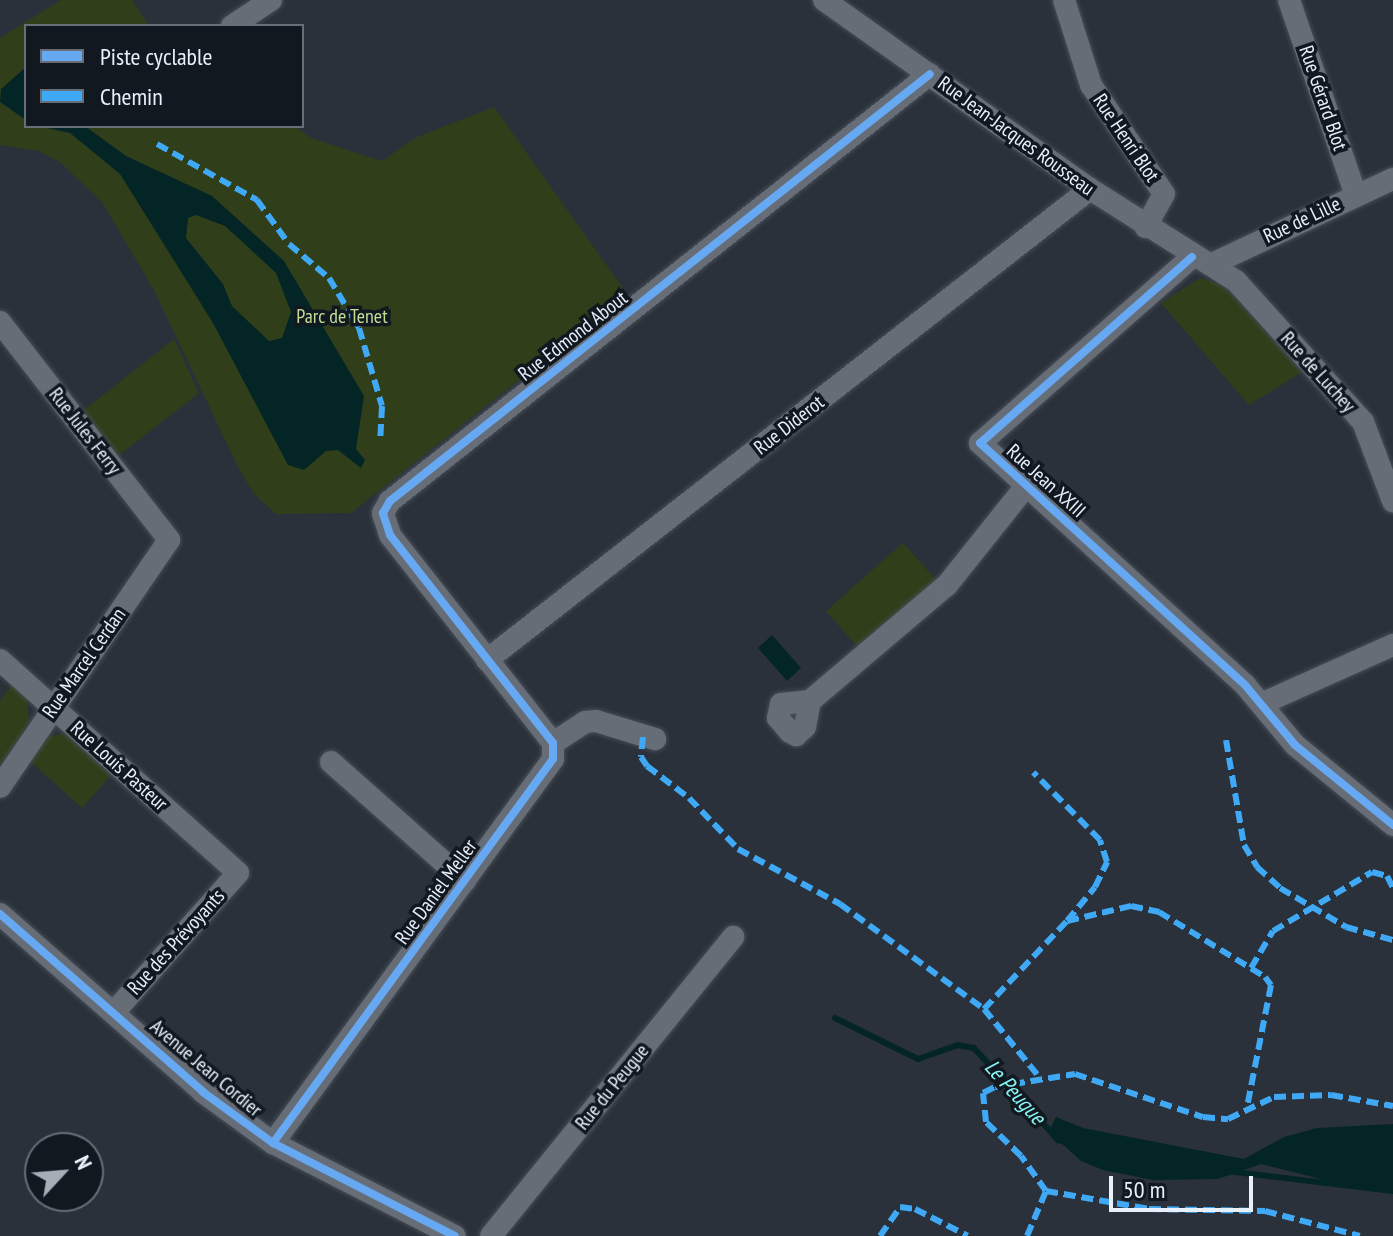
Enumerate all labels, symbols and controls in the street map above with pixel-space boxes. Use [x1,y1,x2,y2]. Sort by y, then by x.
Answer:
legend [24,24,304,128]
text: Piste cyclable [100,41,213,72]
street label: Rue Gérard Blot [1294,43,1352,153]
street label: Rue Jean-Jacques Rousseau [933,71,1099,201]
text: Chemin [100,81,163,112]
street label: Rue Henri Blot [1088,89,1164,187]
street label: Rue de Lille [1260,192,1344,248]
street label: Rue Edmond About [513,286,633,386]
park label: Parc de Tenet [296,304,388,328]
street label: Rue de Luchey [1276,327,1360,417]
street label: Rue Jules Ferry [44,383,126,479]
street label: Rue Diderot [749,390,829,460]
street label: Rue Jean XXIII [1001,439,1091,523]
street label: Rue Marcel Cerdan [37,603,131,723]
street label: Rue Louis Pasteur [66,716,172,816]
street label: Rue Daniel Meller [390,835,482,949]
street label: Rue des Prévoyants [122,884,230,1000]
street label: Avenue Jean Cordier [145,1014,267,1122]
street label: Rue du Peugue [570,1039,654,1135]
water label: Le Peugue [979,1054,1051,1130]
north arrow [24,1132,104,1212]
text: N [69,1151,99,1174]
scale bar [1113,1160,1257,1210]
text: 50 m [1123,1174,1165,1205]

